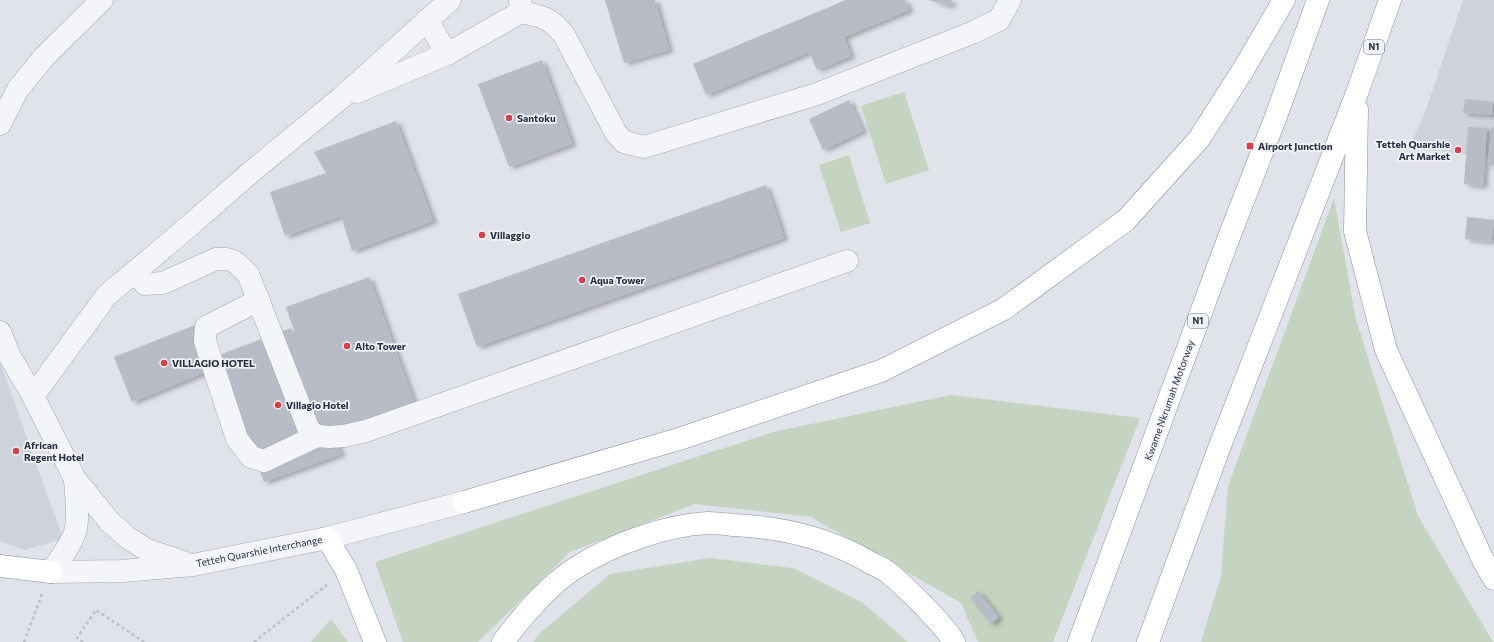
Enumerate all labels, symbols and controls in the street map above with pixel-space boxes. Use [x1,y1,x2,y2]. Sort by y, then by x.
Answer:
road number: N1 [1364,40,1384,54]
place label: Santoku [517,112,556,124]
marker: Santoku [504,113,514,123]
place label: Tetteh Quarshie Art Market [1376,138,1450,162]
place label: Airport Junction [1258,140,1333,152]
marker: Airport Junction [1245,141,1255,151]
marker: Tetteh Quarshie Art Market [1453,145,1463,155]
place label: Villaggio [490,229,530,241]
marker: Villaggio [477,230,487,240]
place label: Aqua Tower [590,274,645,286]
marker: Aqua Tower [577,275,587,285]
road number: N1 [1188,314,1208,328]
street label: Kwame Nkrumah Motorway [1142,338,1196,462]
place label: Alto Tower [355,340,406,352]
marker: Alto Tower [342,341,352,351]
place label: VILLAGIO HOTEL [172,357,255,369]
marker: VILLAGIO HOTEL [159,358,169,368]
place label: Villagio Hotel [286,399,349,411]
marker: Villagio Hotel [273,400,283,410]
place label: African Regent Hotel [24,439,84,463]
marker: African Regent Hotel [11,446,21,456]
street label: Tetteh Quarshie Interchange [195,533,323,569]

